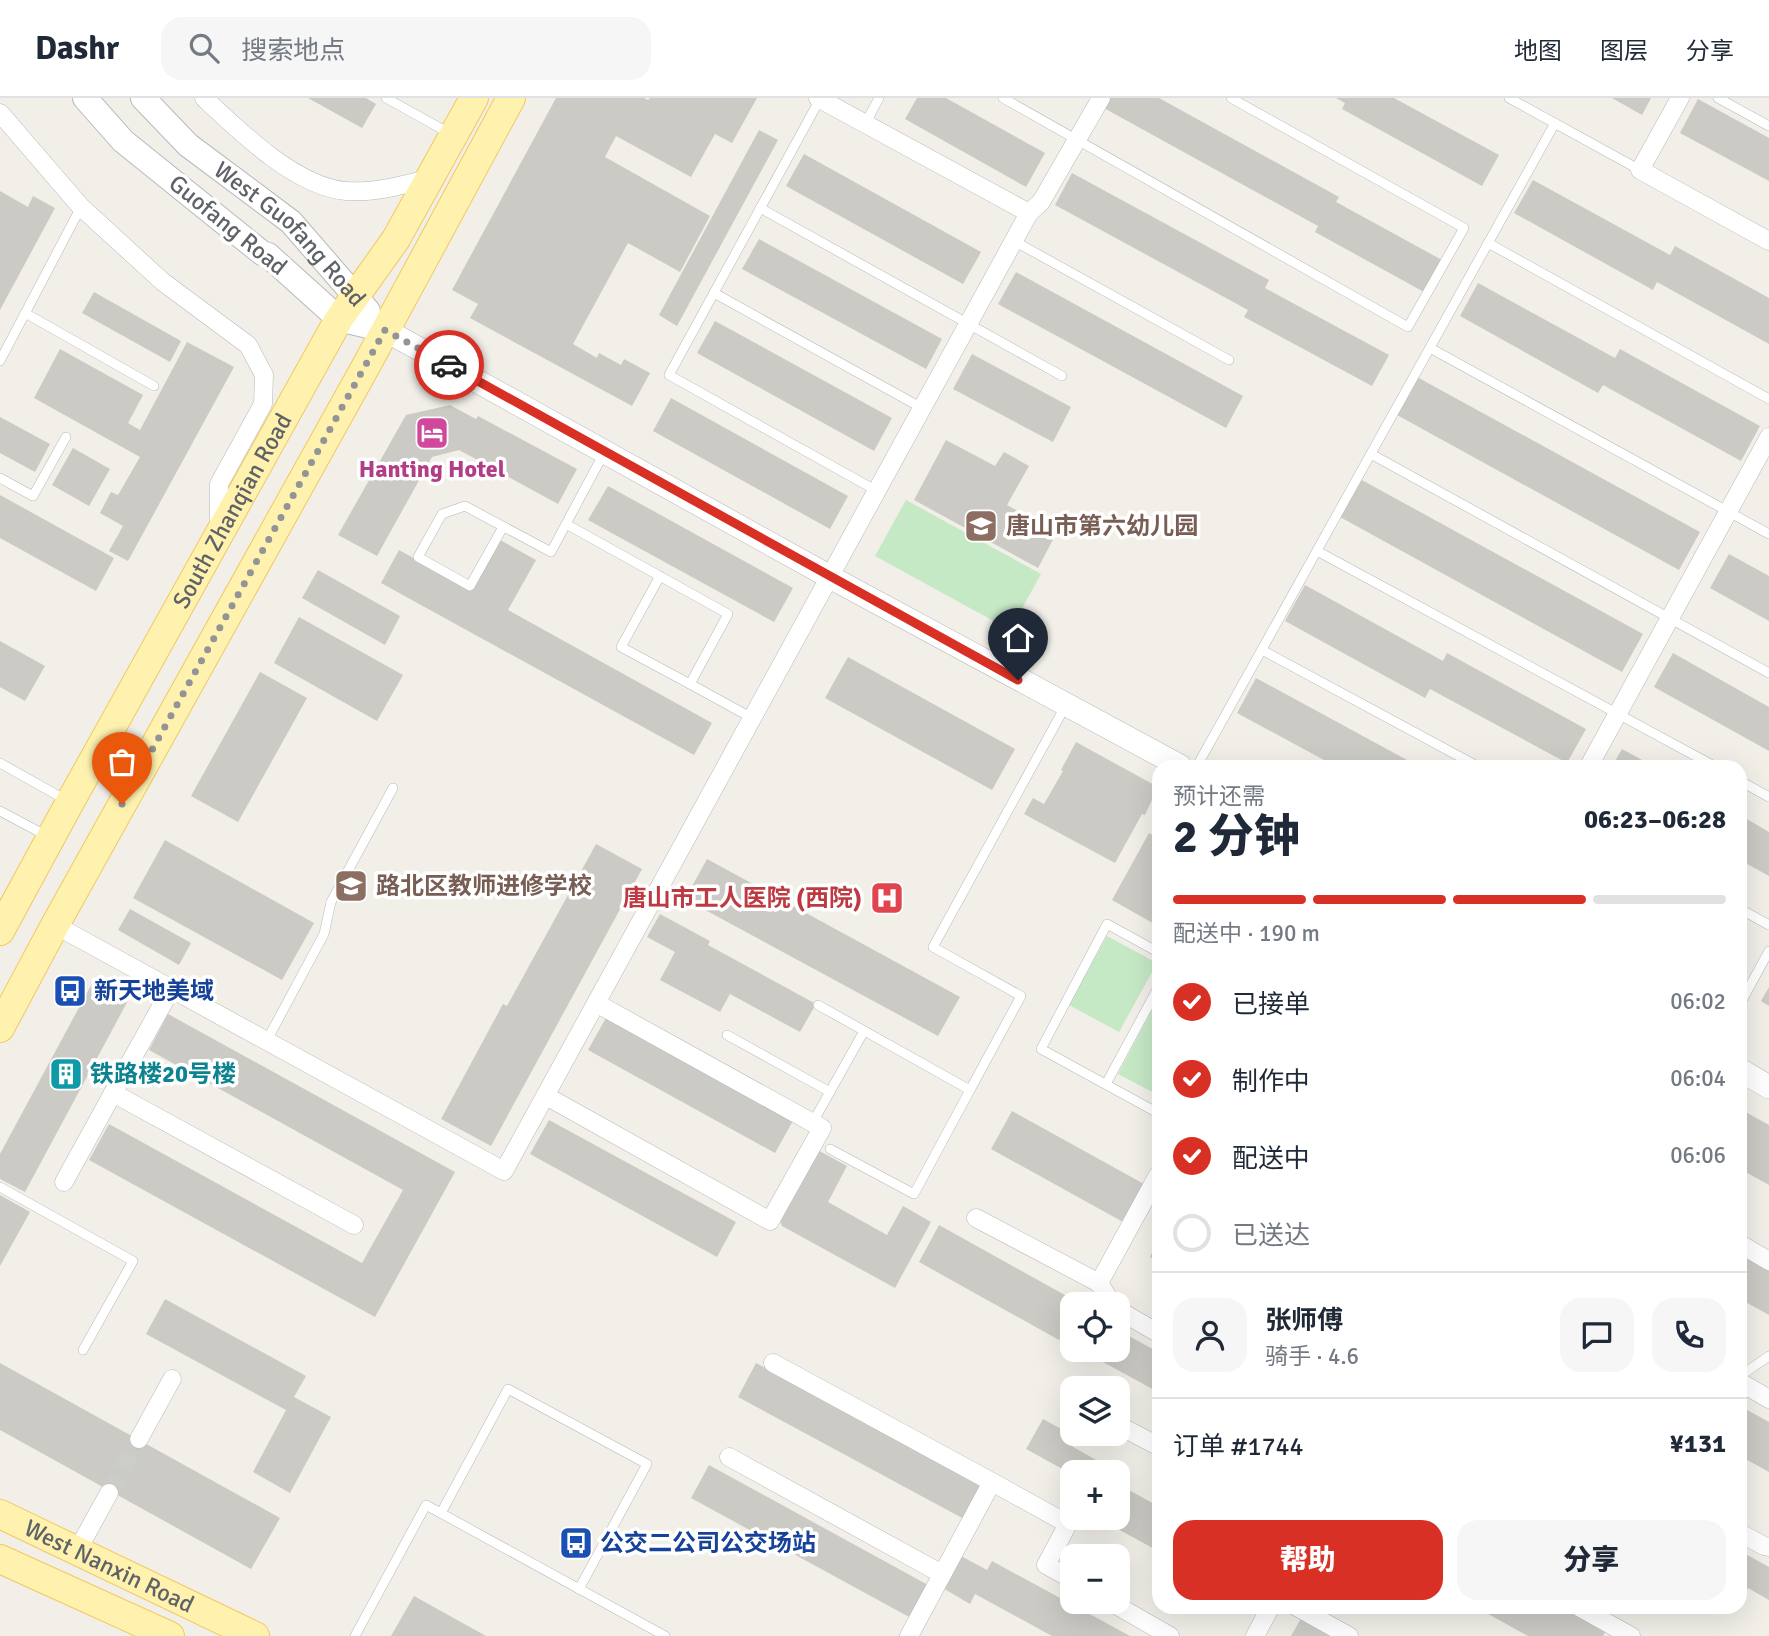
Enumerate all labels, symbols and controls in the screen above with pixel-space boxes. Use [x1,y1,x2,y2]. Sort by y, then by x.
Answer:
search box [161,17,651,80]
text: Dashr [35,28,119,69]
icon: search [185,29,223,67]
text: 搜索地点 [241,35,345,67]
text: 地图 [1514,36,1562,66]
text: 图层 [1600,36,1648,66]
text: 分享 [1686,36,1734,66]
street label: West Guofang Road [208,155,372,313]
street label: Guofang Road [163,168,293,282]
courier [414,330,484,400]
icon: car [430,346,468,384]
street label: South Zhanqian Road [166,408,298,614]
hotel icon: Hanting Hotel [413,414,451,452]
place label: Hanting Hotel [359,454,506,484]
school or university icon: 唐山市第六幼儿园 [962,507,1000,545]
place label: 唐山市第六幼儿园 [1006,511,1198,541]
pin [988,608,1048,680]
icon: home [999,619,1037,657]
pin [92,732,152,804]
icon: bag [103,743,141,781]
text: 预计还需 [1173,782,1265,811]
text: 06:23–06:28 [1584,804,1726,836]
text: 2 分钟 [1173,809,1300,865]
school or university icon: 路北区教师进修学校 [332,867,370,905]
place label: 路北区教师进修学校 [376,871,592,901]
hospital icon: 唐山市工人医院 (西院) [868,879,906,917]
place label: 唐山市工人医院 (西院) [623,883,862,913]
text: 配送中 · 190 m [1173,919,1320,948]
bus stop icon: 新天地美域 [51,972,89,1010]
place label: 新天地美域 [94,976,214,1006]
icon: check [1173,983,1211,1021]
text: 06:02 [1670,987,1726,1016]
text: 已接单 [1232,989,1310,1021]
building icon: 铁路楼20号楼 [47,1055,85,1093]
place label: 铁路楼20号楼 [90,1059,236,1089]
icon: check [1173,1060,1211,1098]
text: 06:04 [1670,1064,1726,1093]
text: 制作中 [1232,1066,1310,1098]
icon: check [1173,1137,1211,1175]
text: 06:06 [1670,1141,1726,1170]
text: 配送中 [1232,1143,1310,1175]
text: 已送达 [1232,1220,1310,1252]
map controls [1060,1292,1130,1614]
button: locate [1060,1292,1130,1362]
button: person [1173,1298,1247,1372]
button: chat [1560,1298,1634,1372]
button: phone [1652,1298,1726,1372]
text: 张师傅 [1265,1305,1343,1337]
text: 骑手 · 4.6 [1265,1342,1359,1371]
button: layers [1060,1376,1130,1446]
text: ¥131 [1670,1428,1726,1460]
text: 订单 #1744 [1173,1431,1304,1463]
button: + [1060,1460,1130,1530]
street label: West Nanxin Road [19,1513,199,1620]
button: 帮助 [1173,1520,1443,1600]
button: 分享 [1457,1520,1726,1600]
bus stop icon: 公交二公司公交场站 [557,1524,595,1562]
place label: 公交二公司公交场站 [600,1528,816,1558]
button: − [1060,1544,1130,1614]

